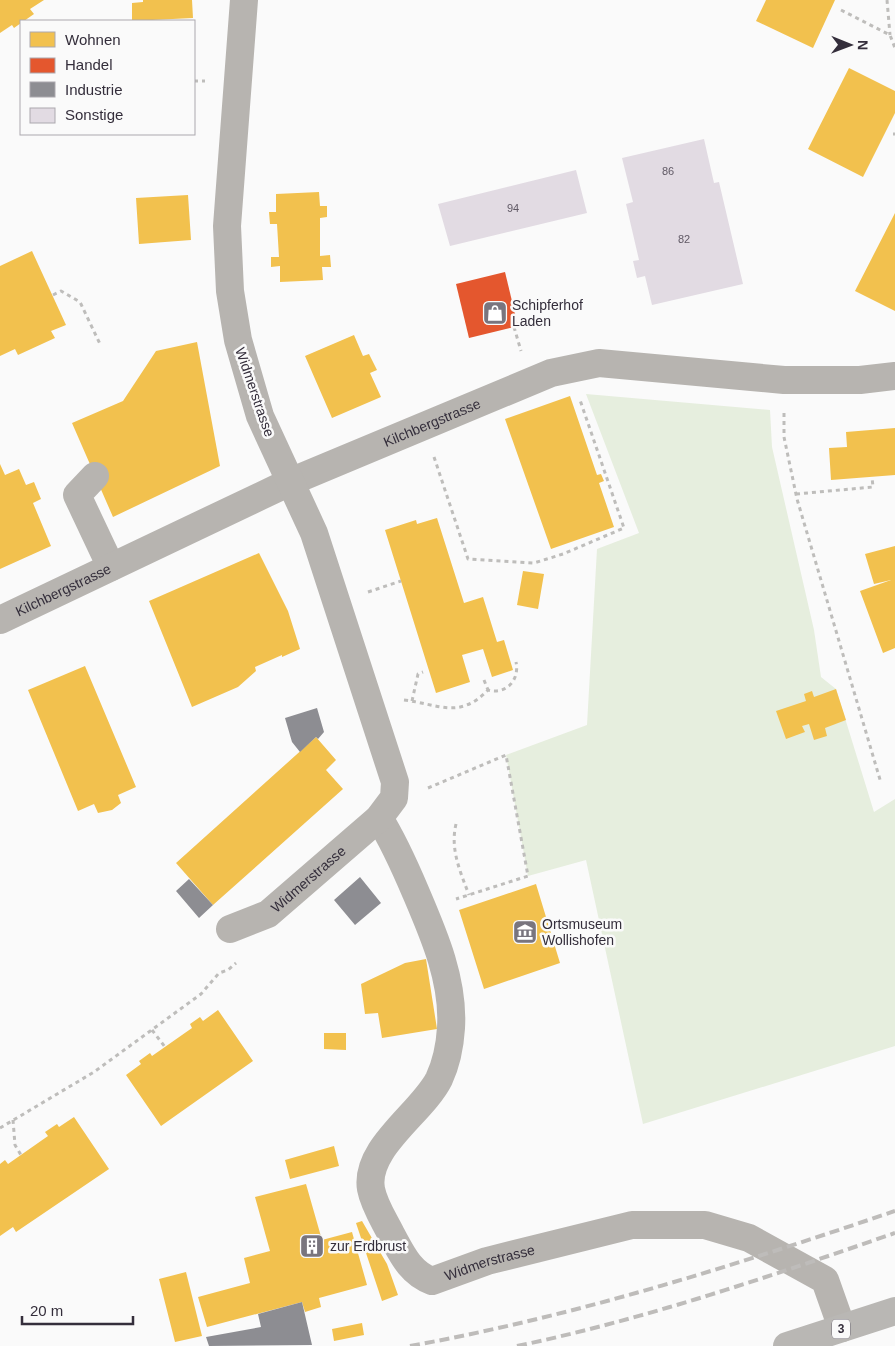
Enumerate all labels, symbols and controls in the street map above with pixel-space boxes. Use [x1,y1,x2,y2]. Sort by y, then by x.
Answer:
legend [20,20,195,135]
north arrow [825,20,875,70]
text: Wohnen [65,31,121,48]
text: N [855,40,871,50]
text: Handel [65,56,113,73]
text: Industrie [65,81,123,98]
text: Sonstige [65,106,123,123]
house number: 86 [662,165,674,177]
house number: 94 [507,202,519,214]
house number: 82 [678,233,690,245]
place label: Schipferhof Laden [512,297,583,329]
shop icon: Schipferhof Laden [482,300,508,326]
street label: Widmerstrasse [232,345,278,439]
street label: Kilchbergstrasse [381,395,483,450]
street label: Kilchbergstrasse [13,560,114,619]
street label: Widmerstrasse [268,842,349,916]
place label: Ortsmuseum Wollishofen [542,916,622,948]
museum icon: Ortsmuseum Wollishofen [512,919,538,945]
building icon: zur Erdbrust [299,1233,325,1259]
place label: zur Erdbrust [330,1238,406,1254]
street label: Widmerstrasse [442,1241,536,1284]
scale bar [22,1294,134,1326]
text: 20 m [30,1302,63,1319]
road number: 3 [832,1320,850,1338]

